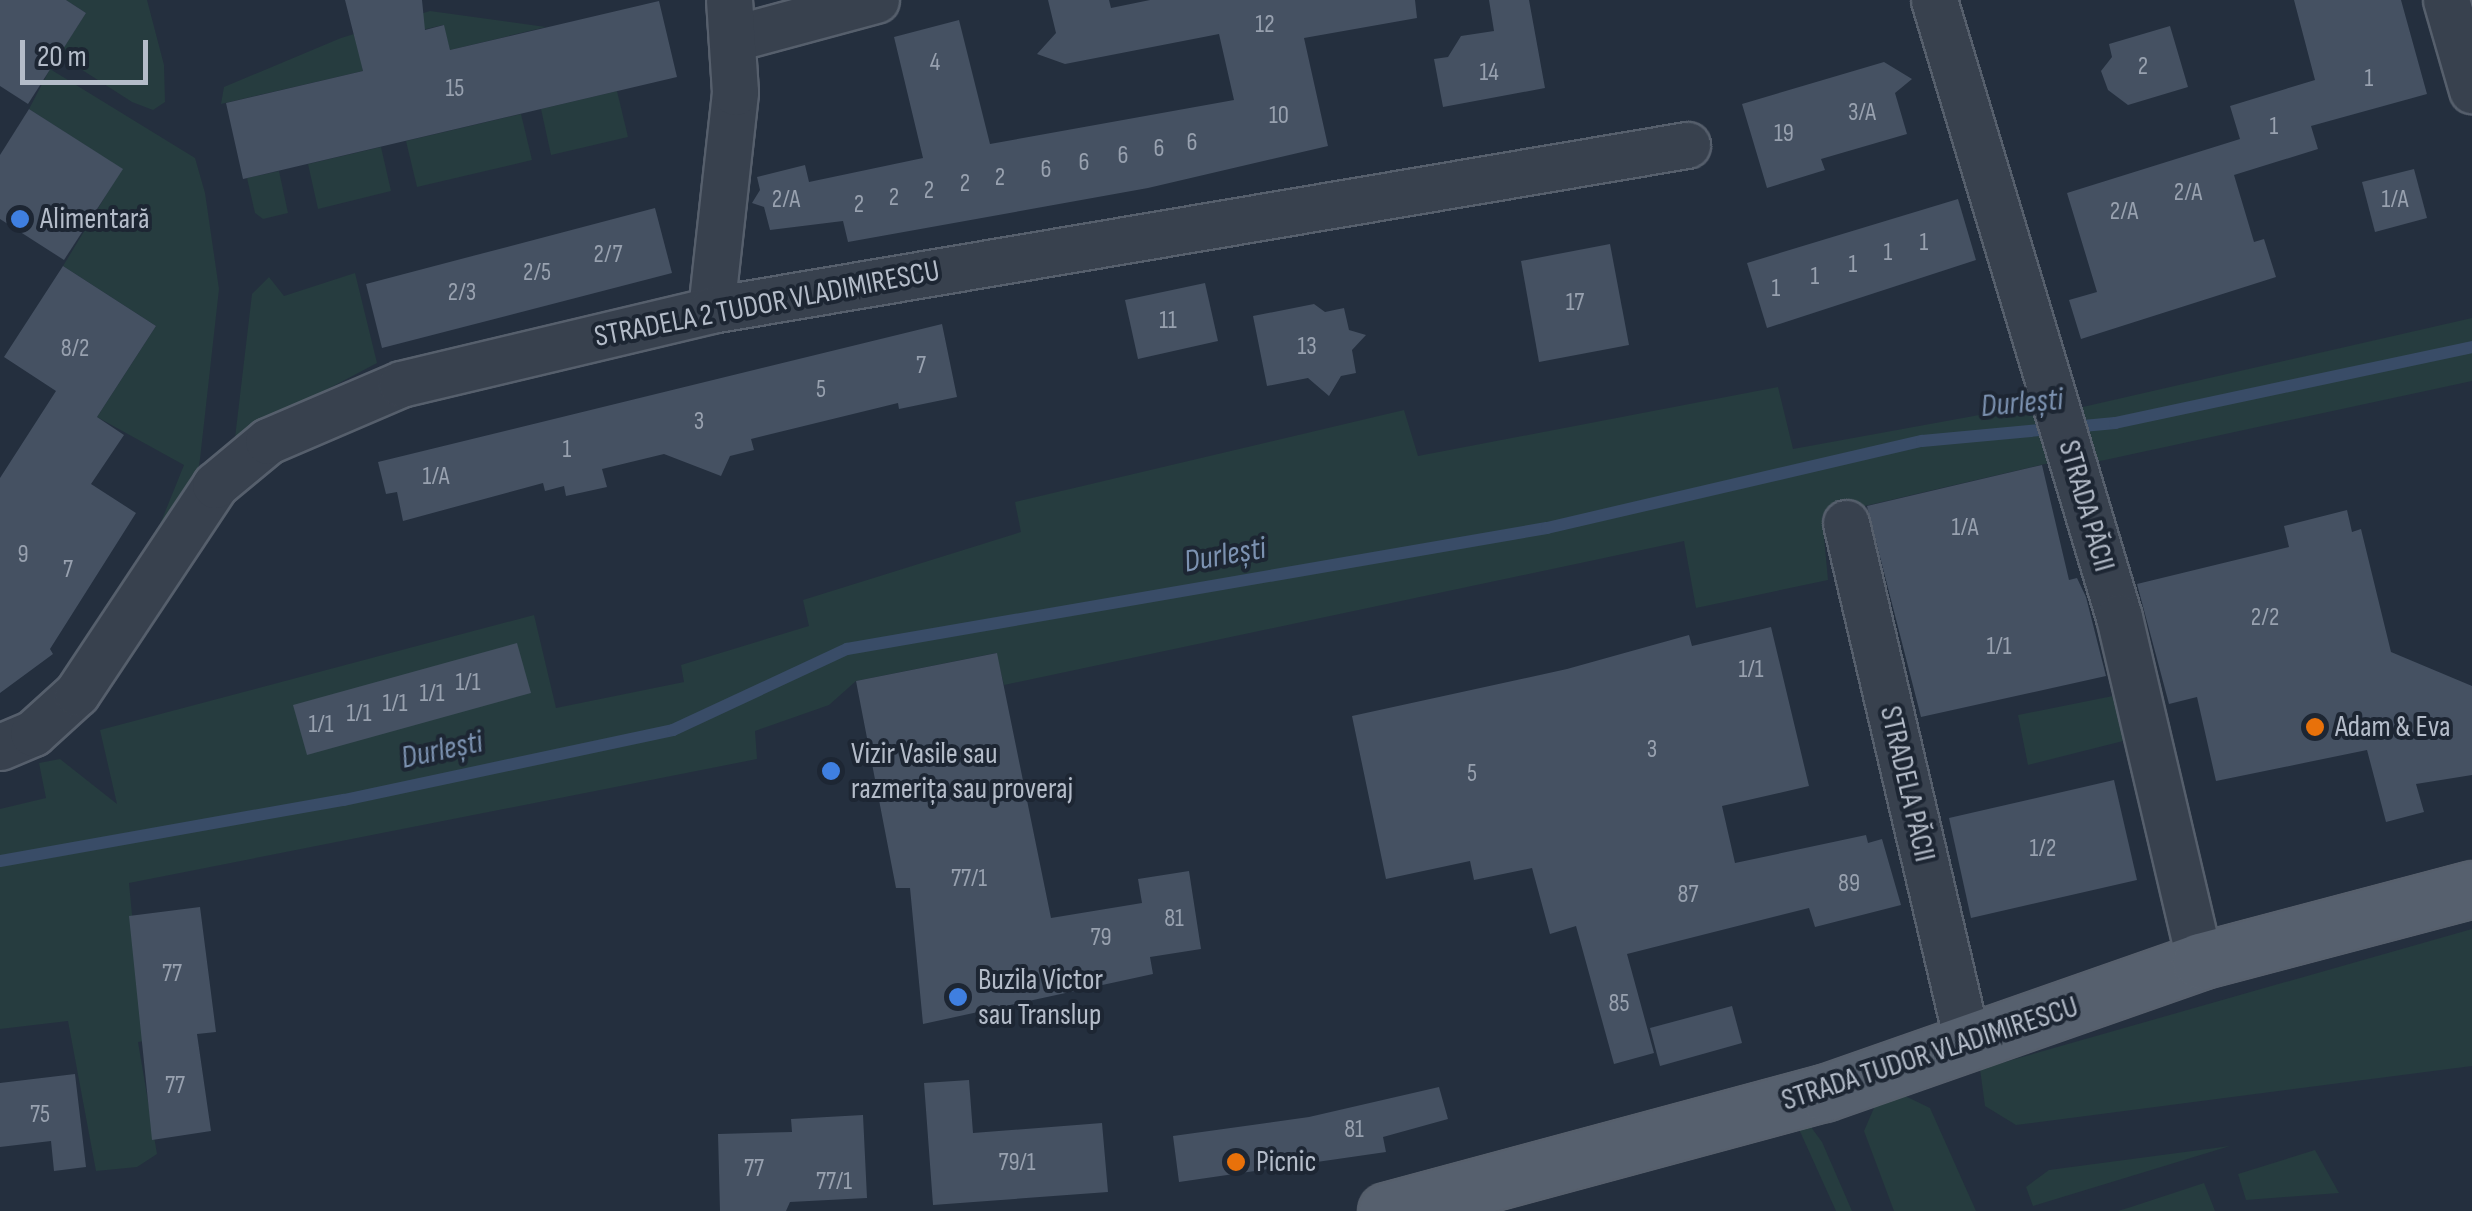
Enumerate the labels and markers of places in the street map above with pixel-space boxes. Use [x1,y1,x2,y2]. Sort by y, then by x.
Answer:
place label: Alimentară [40,201,150,237]
marker: Alimentară [9,208,31,230]
place label: Adam & Eva [2335,709,2450,745]
marker: Adam & Eva [2304,716,2326,738]
place label: Vizir Vasile sau razmerița sau proveraj [851,736,1073,806]
marker: Vizir Vasile sau razmerița sau proveraj [820,760,842,782]
place label: Buzila Victor sau Translup [978,962,1103,1032]
marker: Buzila Victor sau Translup [947,986,969,1008]
place label: Picnic [1256,1144,1316,1180]
marker: Picnic [1225,1151,1247,1173]

